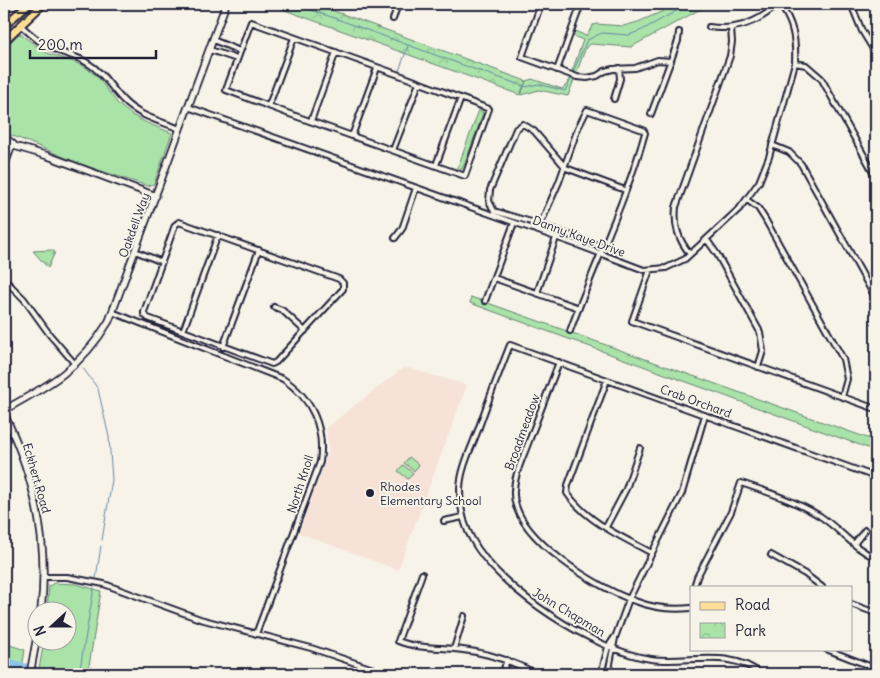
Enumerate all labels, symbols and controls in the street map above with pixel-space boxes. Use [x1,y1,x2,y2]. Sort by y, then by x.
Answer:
scale bar [30,28,156,60]
text: 200 m [38,35,83,54]
street label: Oakdell Way [115,190,153,260]
street label: Danny Kaye Drive [531,212,627,260]
street label: Crab Orchard [658,381,734,421]
street label: Broadmeadow [501,391,543,472]
street label: Eckhert Road [20,441,54,515]
street label: North Knoll [284,453,316,515]
place label: Rhodes Elementary School [380,479,481,508]
marker: Rhodes Elementary School [364,487,376,499]
street label: John Chapman [530,584,608,640]
legend [690,586,852,650]
text: Road [735,595,770,614]
north arrow [28,600,78,650]
text: Park [735,621,766,640]
text: N [30,623,50,638]

